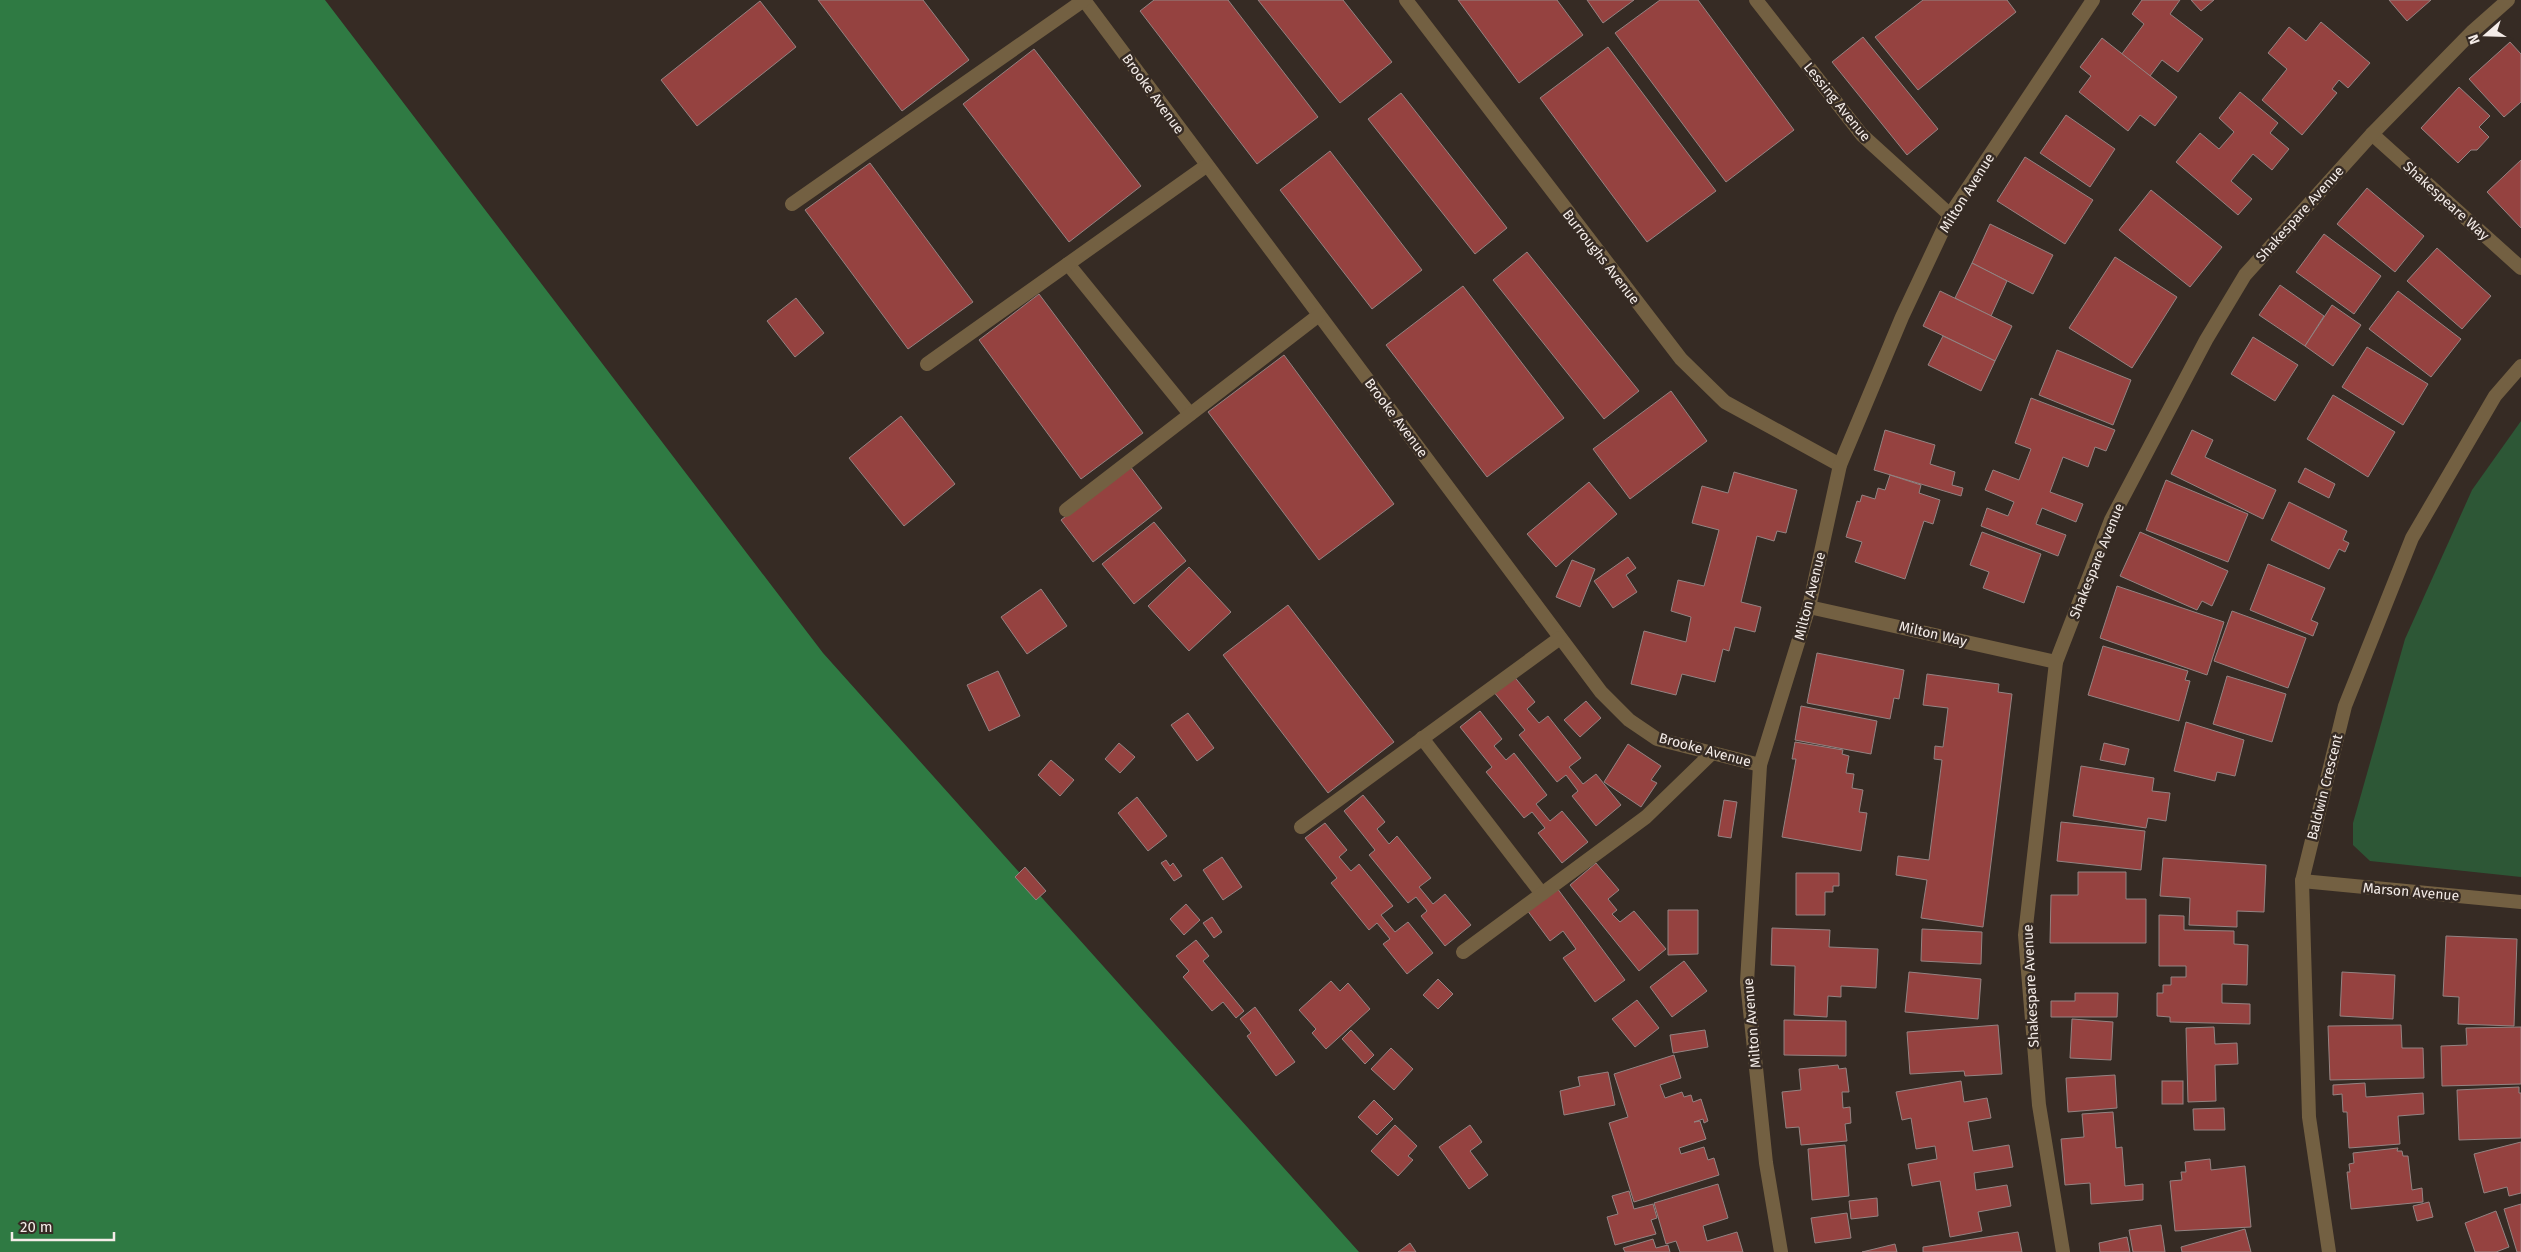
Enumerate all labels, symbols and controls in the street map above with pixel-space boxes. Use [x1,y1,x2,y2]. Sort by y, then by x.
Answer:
north arrow [2461,10,2511,60]
text: N [2465,32,2484,47]
street label: Brooke Avenue [1118,51,1188,137]
street label: Lessing Avenue [1800,59,1874,145]
street label: Milton Avenue [1936,150,1998,236]
street label: Shakespeare Way [2399,158,2493,244]
street label: Shakespare Avenue [2252,163,2348,265]
street label: Burroughs Avenue [1559,206,1643,308]
street label: Brooke Avenue [1361,375,1431,461]
street label: Shakespare Avenue [2066,501,2128,621]
street label: Milton Avenue [1791,550,1829,642]
street label: Milton Way [1897,618,1969,650]
street label: Brooke Avenue [1657,730,1753,770]
street label: Baldwin Crescent [2304,731,2347,842]
street label: Marson Avenue [2362,879,2460,905]
street label: Shakespare Avenue [2019,924,2043,1048]
street label: Milton Avenue [1740,977,1764,1069]
scale bar [12,1210,115,1242]
text: 20 m [20,1218,53,1236]

